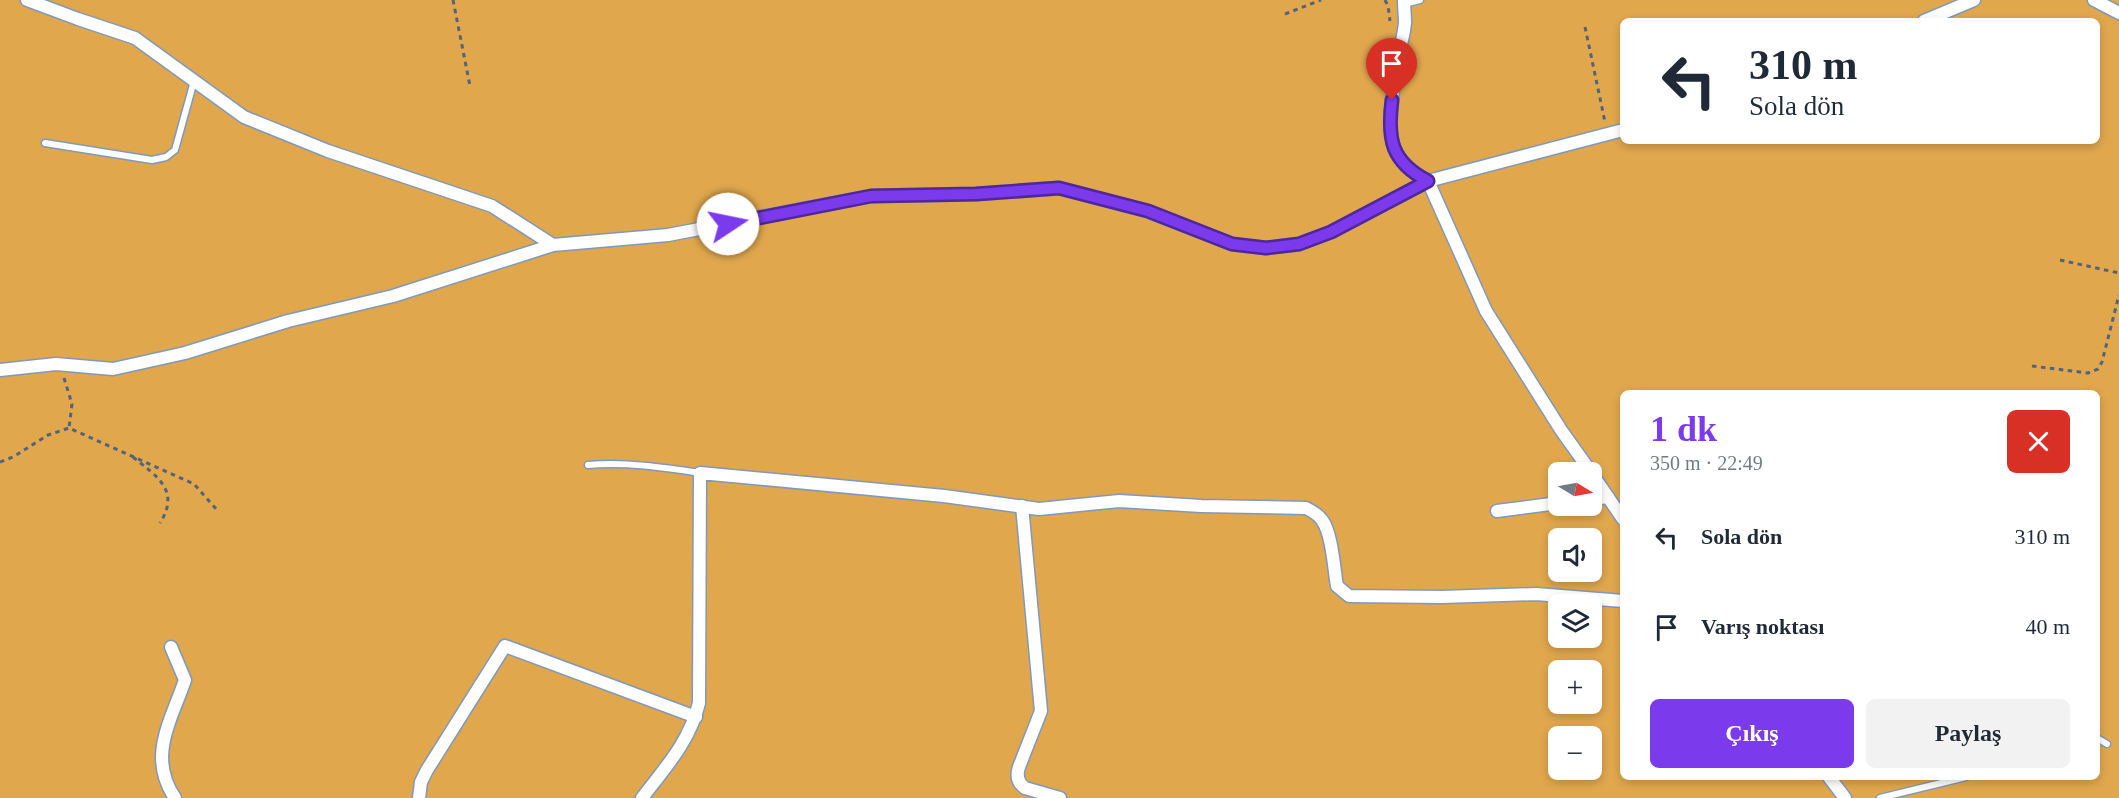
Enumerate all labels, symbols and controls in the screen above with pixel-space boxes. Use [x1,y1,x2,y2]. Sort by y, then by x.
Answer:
pin [1366,38,1417,100]
icon: left [1650,42,1728,120]
text: 310 m [1749,42,1858,88]
icon: arrive [1375,47,1408,80]
text: Sola dön [1749,91,1844,121]
position arrow [696,192,760,256]
text: 1 dk [1650,409,1717,449]
button: close [2007,410,2070,473]
text: 350 m · 22:49 [1650,452,1763,474]
north arrow [1548,462,1602,516]
map controls [1548,462,1602,780]
icon: left [1650,521,1683,554]
text: Sola dön [1701,524,1782,549]
text: 310 m [2014,524,2070,549]
button: sound [1548,528,1602,582]
button: layers [1548,594,1602,648]
icon: arrive [1650,611,1683,644]
text: Varış noktası [1701,614,1824,639]
text: 40 m [2025,614,2070,639]
button: + [1548,660,1602,714]
button: Çıkış [1650,699,1854,768]
button: Paylaş [1866,699,2070,768]
button: − [1548,726,1602,780]

